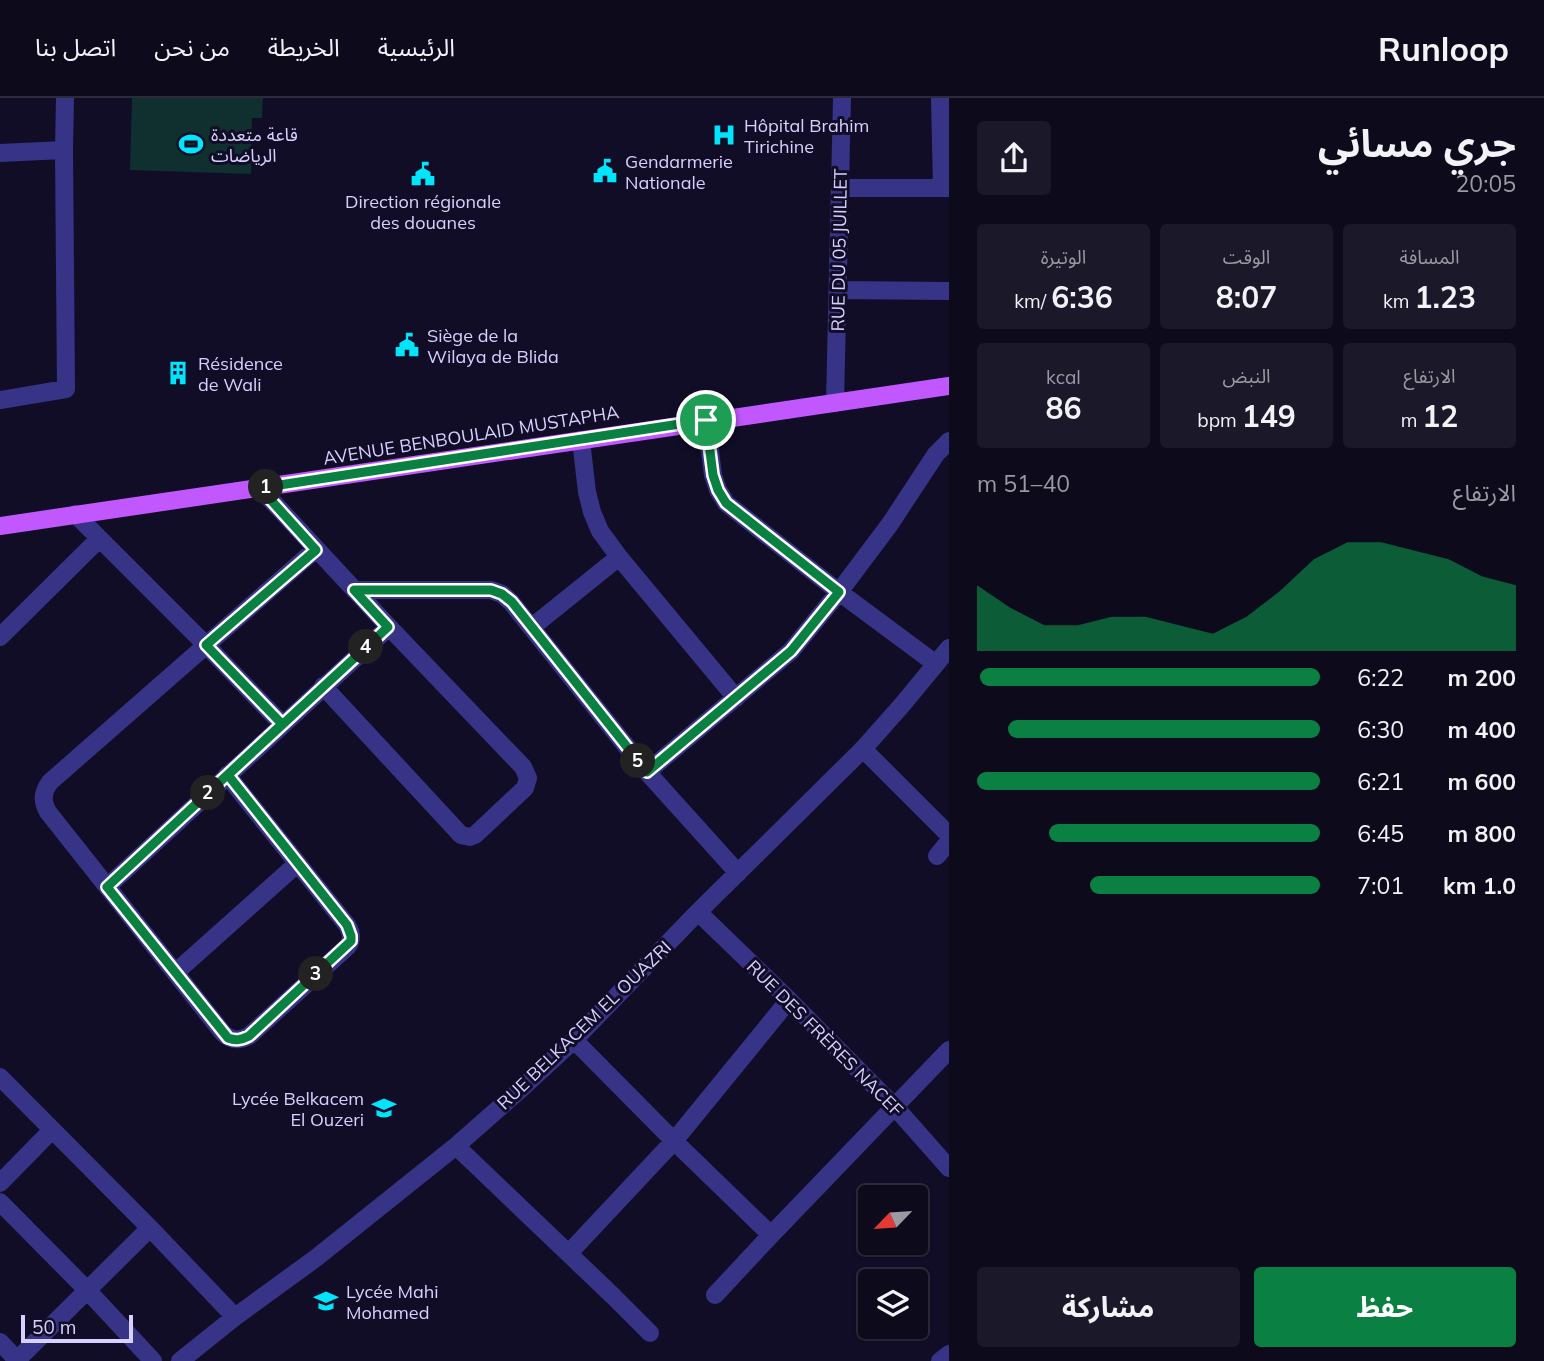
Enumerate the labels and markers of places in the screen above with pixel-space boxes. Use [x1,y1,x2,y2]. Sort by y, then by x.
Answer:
place label: Hôpital Brahim Tirichine [744,114,869,158]
hospital icon: Hôpital Brahim Tirichine [710,121,738,149]
place label: قاعة متعددة الرياضات [211,123,298,167]
sports icon: قاعة متعددة الرياضات [177,130,205,158]
place label: Gendarmerie Nationale [625,150,733,194]
public building icon: Gendarmerie Nationale [591,157,619,185]
public building icon: Direction régionale des douanes [409,160,437,188]
place label: Direction régionale des douanes [345,190,501,234]
place label: Siège de la Wilaya de Blida [427,324,559,368]
public building icon: Siège de la Wilaya de Blida [393,331,421,359]
place label: Résidence de Wali [198,352,283,396]
building icon: Résidence de Wali [164,359,192,387]
pin [676,390,736,450]
pin: 1 [248,470,284,504]
pin: 4 [348,630,384,664]
pin: 5 [620,744,656,778]
pin: 2 [190,776,226,810]
pin: 3 [298,956,334,992]
place label: Lycée Belkacem El Ouzeri [232,1087,364,1131]
school or university icon: Lycée Belkacem El Ouzeri [370,1094,398,1122]
place label: Lycée Mahi Mohamed [346,1280,439,1324]
school or university icon: Lycée Mahi Mohamed [312,1287,340,1315]

